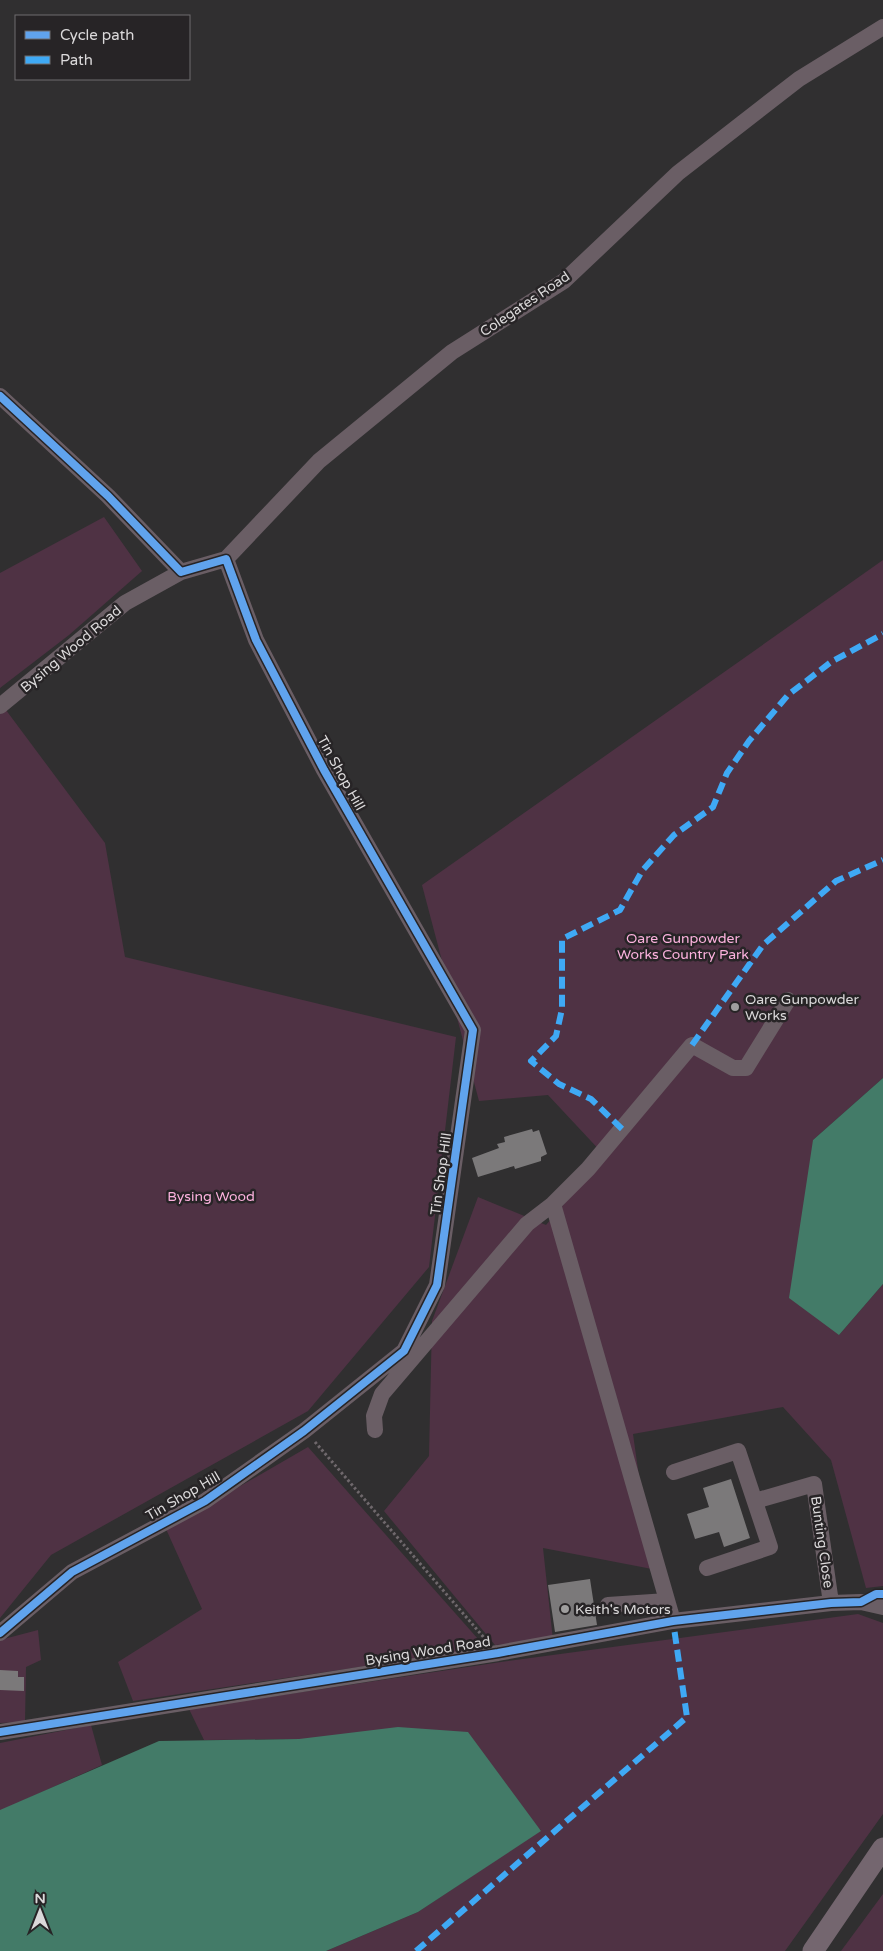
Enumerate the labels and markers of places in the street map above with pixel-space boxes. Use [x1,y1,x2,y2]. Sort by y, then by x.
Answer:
place label: Oare Gunpowder Works [745,991,859,1024]
marker: Oare Gunpowder Works [729,1001,741,1013]
place label: Keith's Motors [575,1601,671,1618]
marker: Keith's Motors [559,1603,571,1615]

